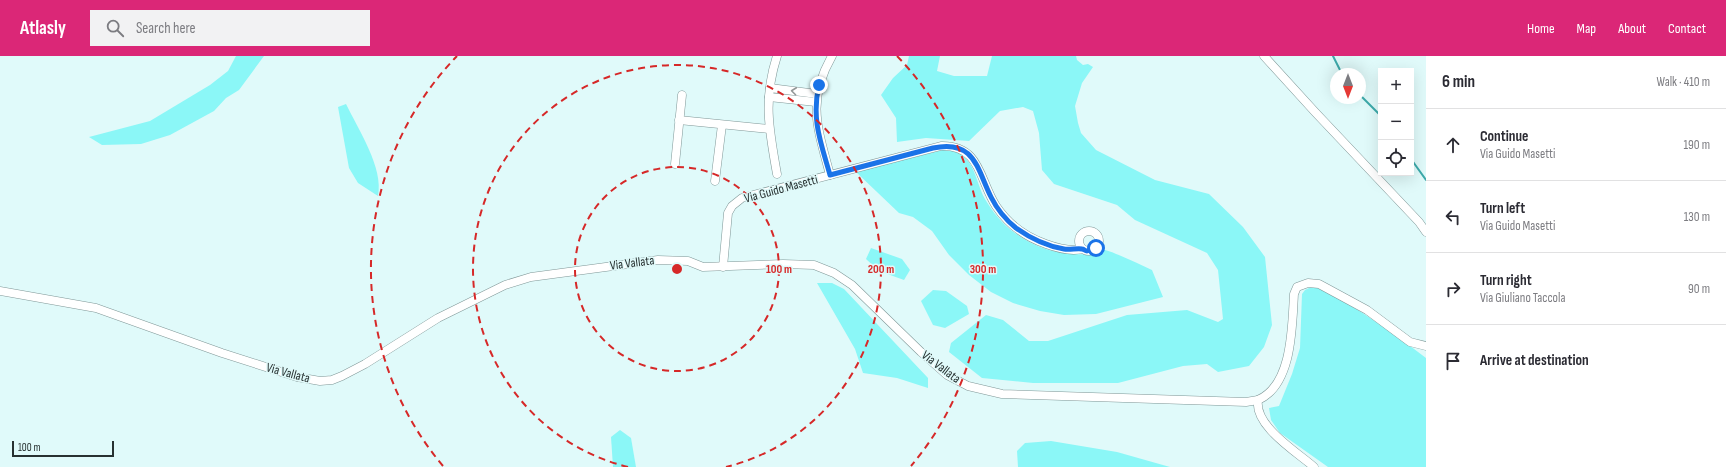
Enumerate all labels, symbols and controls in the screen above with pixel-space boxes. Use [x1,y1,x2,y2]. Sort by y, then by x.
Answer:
search box [90,10,370,46]
text: Atlasly [20,17,66,40]
icon: search [104,17,126,39]
text: Search here [136,19,196,38]
text: Home [1527,20,1555,37]
text: Map [1577,20,1596,37]
text: About [1618,20,1646,37]
text: Contact [1668,20,1706,37]
north arrow [1330,68,1366,104]
map controls [1378,68,1414,176]
button: + [1378,68,1414,104]
text: 6 min [1442,72,1475,92]
text: Walk · 410 m [1657,74,1710,90]
route end [810,76,828,94]
one-way arrow [791,87,797,96]
button: − [1378,104,1414,140]
text: Continue [1480,127,1529,146]
icon: ahead [1442,134,1464,156]
text: 190 m [1683,137,1710,153]
button: locate [1378,140,1414,176]
text: Via Guido Masetti [1480,146,1556,162]
street label: Via Guido Masetti [742,172,820,206]
text: Turn left [1480,199,1525,218]
icon: left [1442,206,1464,228]
text: 130 m [1684,209,1710,225]
text: Via Guido Masetti [1480,218,1556,234]
route start [1087,239,1105,257]
street label: Via Vallata [609,252,655,274]
centre of rings [670,262,684,276]
text: 100 m [766,262,792,277]
text: 200 m [868,262,894,277]
text: 300 m [970,262,996,277]
text: Turn right [1480,271,1532,290]
icon: right [1442,278,1464,300]
text: 90 m [1688,281,1710,297]
text: Via Giuliano Taccola [1480,290,1565,306]
street label: Via Vallata [918,347,964,387]
icon: arrive [1442,350,1464,372]
text: Arrive at destination [1480,351,1589,370]
street label: Via Vallata [264,360,312,386]
scale bar [12,439,114,458]
text: 100 m [18,441,40,454]

